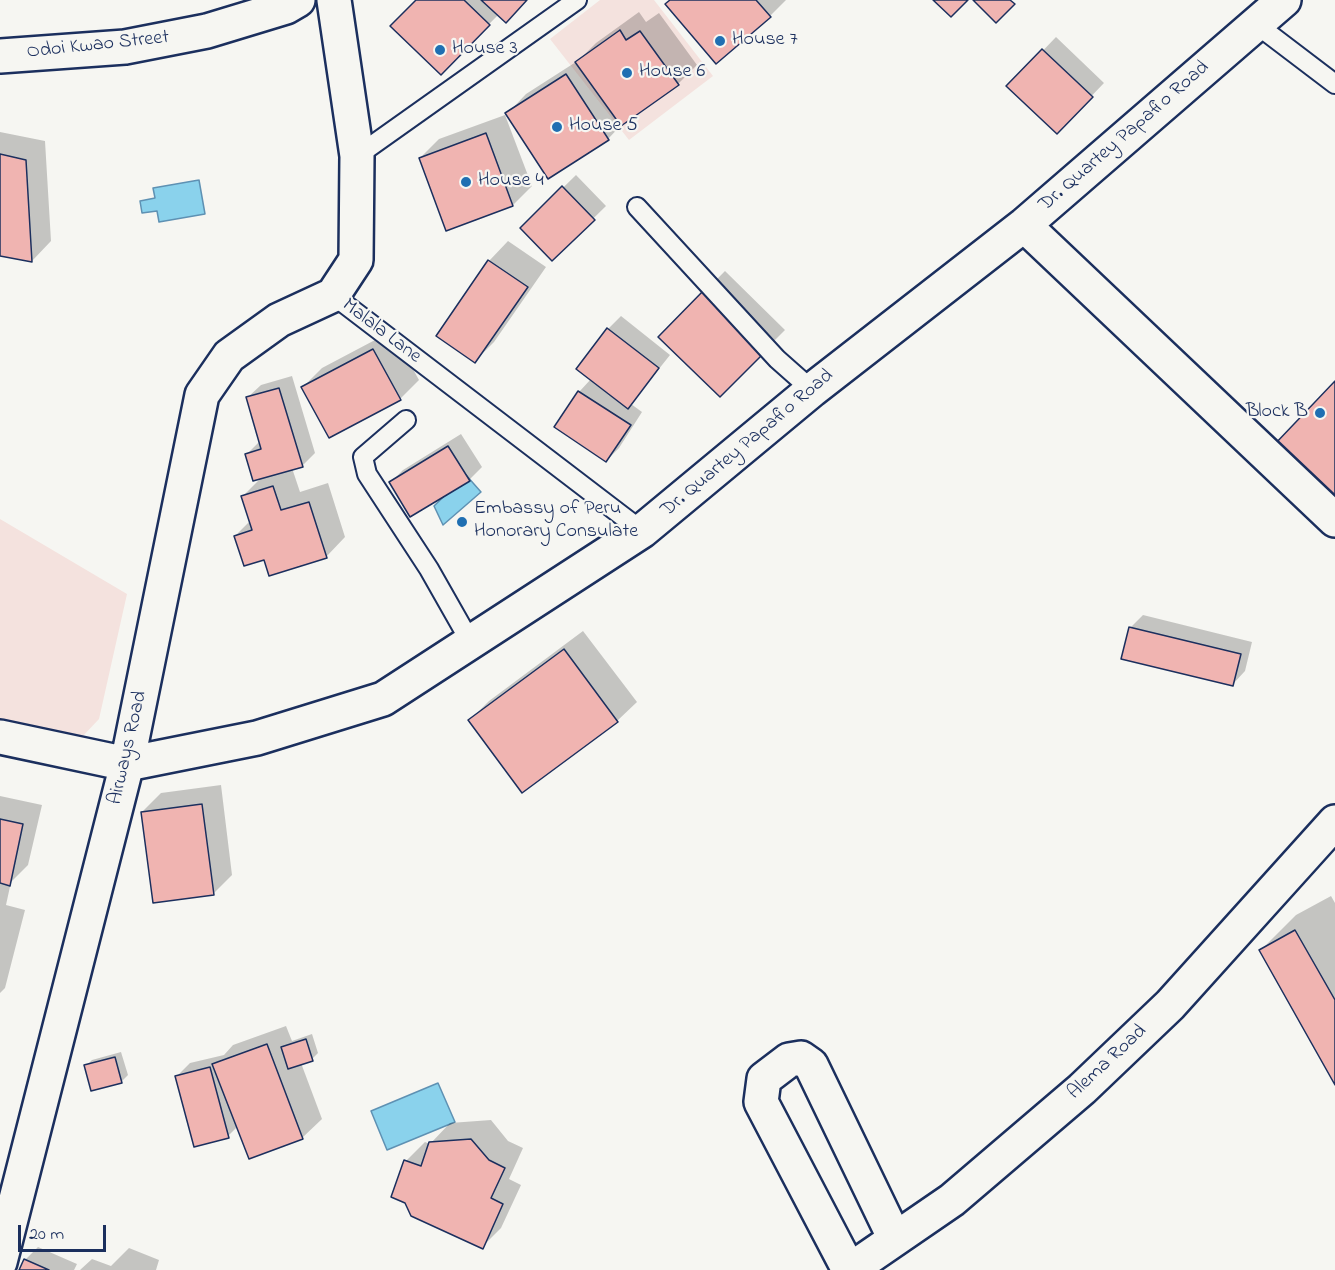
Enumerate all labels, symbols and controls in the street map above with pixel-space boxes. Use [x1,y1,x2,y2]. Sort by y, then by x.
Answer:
street label: Odoi Kwao Street [26,27,170,65]
place label: House 7 [732,29,798,53]
marker: House 7 [713,34,727,48]
place label: House 3 [452,38,518,62]
marker: House 3 [433,43,447,57]
street label: Dr. Quartey Papafio Road [1035,57,1215,217]
place label: House 6 [639,61,705,85]
marker: House 6 [620,66,634,80]
place label: House 5 [569,115,638,139]
marker: House 5 [550,120,564,134]
place label: House 4 [478,170,544,194]
marker: House 4 [459,175,473,189]
street label: Malala Lane [337,294,425,370]
street label: Dr. Quartey Papafio Road [657,365,839,523]
place label: Block B [1246,401,1308,425]
marker: Block B [1313,406,1327,420]
place label: Embassy of Peru Honorary Consulate [474,498,638,545]
marker: Embassy of Peru Honorary Consulate [455,515,469,529]
street label: Airways Road [104,689,154,807]
street label: Alema Road [1063,1020,1153,1106]
scale bar [21,1213,110,1251]
text: 20 m [29,1222,64,1248]

